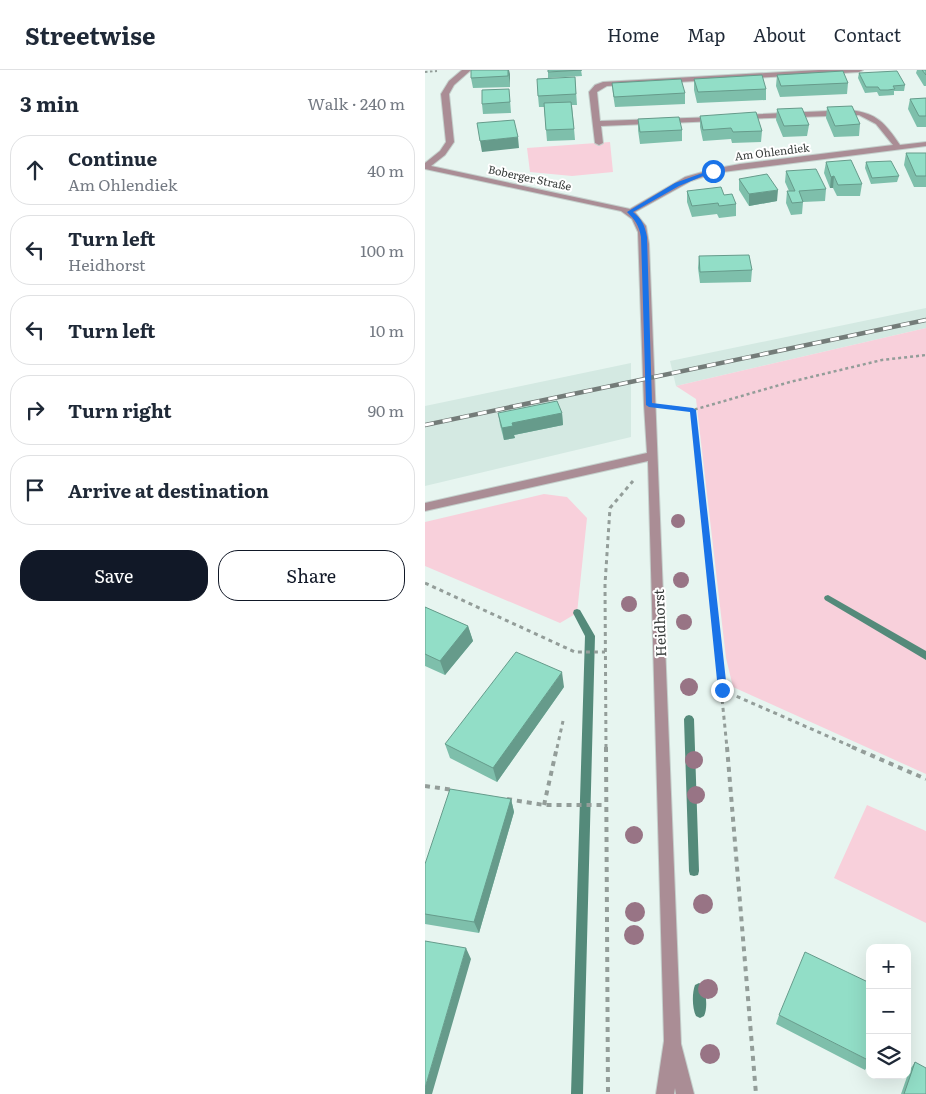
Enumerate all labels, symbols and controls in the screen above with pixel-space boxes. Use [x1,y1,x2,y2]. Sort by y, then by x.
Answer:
text: Streetwise [25,17,155,52]
text: Home [607,21,659,48]
text: Map [687,21,725,48]
text: About [753,21,806,48]
text: Contact [834,21,901,48]
text: 3 min [20,87,79,118]
text: Walk · 240 m [307,91,405,115]
street label: Am Ohlendiek [734,138,811,164]
text: Continue [68,144,157,172]
icon: ahead [21,156,49,184]
text: 40 m [367,158,404,182]
street label: Boberger Straße [487,160,573,194]
route start [702,160,725,183]
text: Am Ohlendiek [68,172,178,196]
text: Turn left [68,224,155,252]
icon: left [21,236,49,264]
text: 100 m [360,238,404,262]
text: Heidhorst [68,252,146,276]
icon: left [21,316,49,344]
text: Turn left [68,316,155,344]
text: 10 m [370,318,404,342]
icon: right [21,396,49,424]
text: Turn right [68,396,172,424]
text: 90 m [368,398,404,422]
icon: arrive [21,476,49,504]
text: Arrive at destination [68,476,269,504]
button: Save [20,550,208,601]
button: Share [218,550,405,601]
street label: Heidhorst [648,588,670,657]
route end [711,679,734,702]
map controls [866,944,911,1079]
button: + [866,944,911,989]
button: − [866,989,911,1034]
button: layers [866,1034,911,1079]

